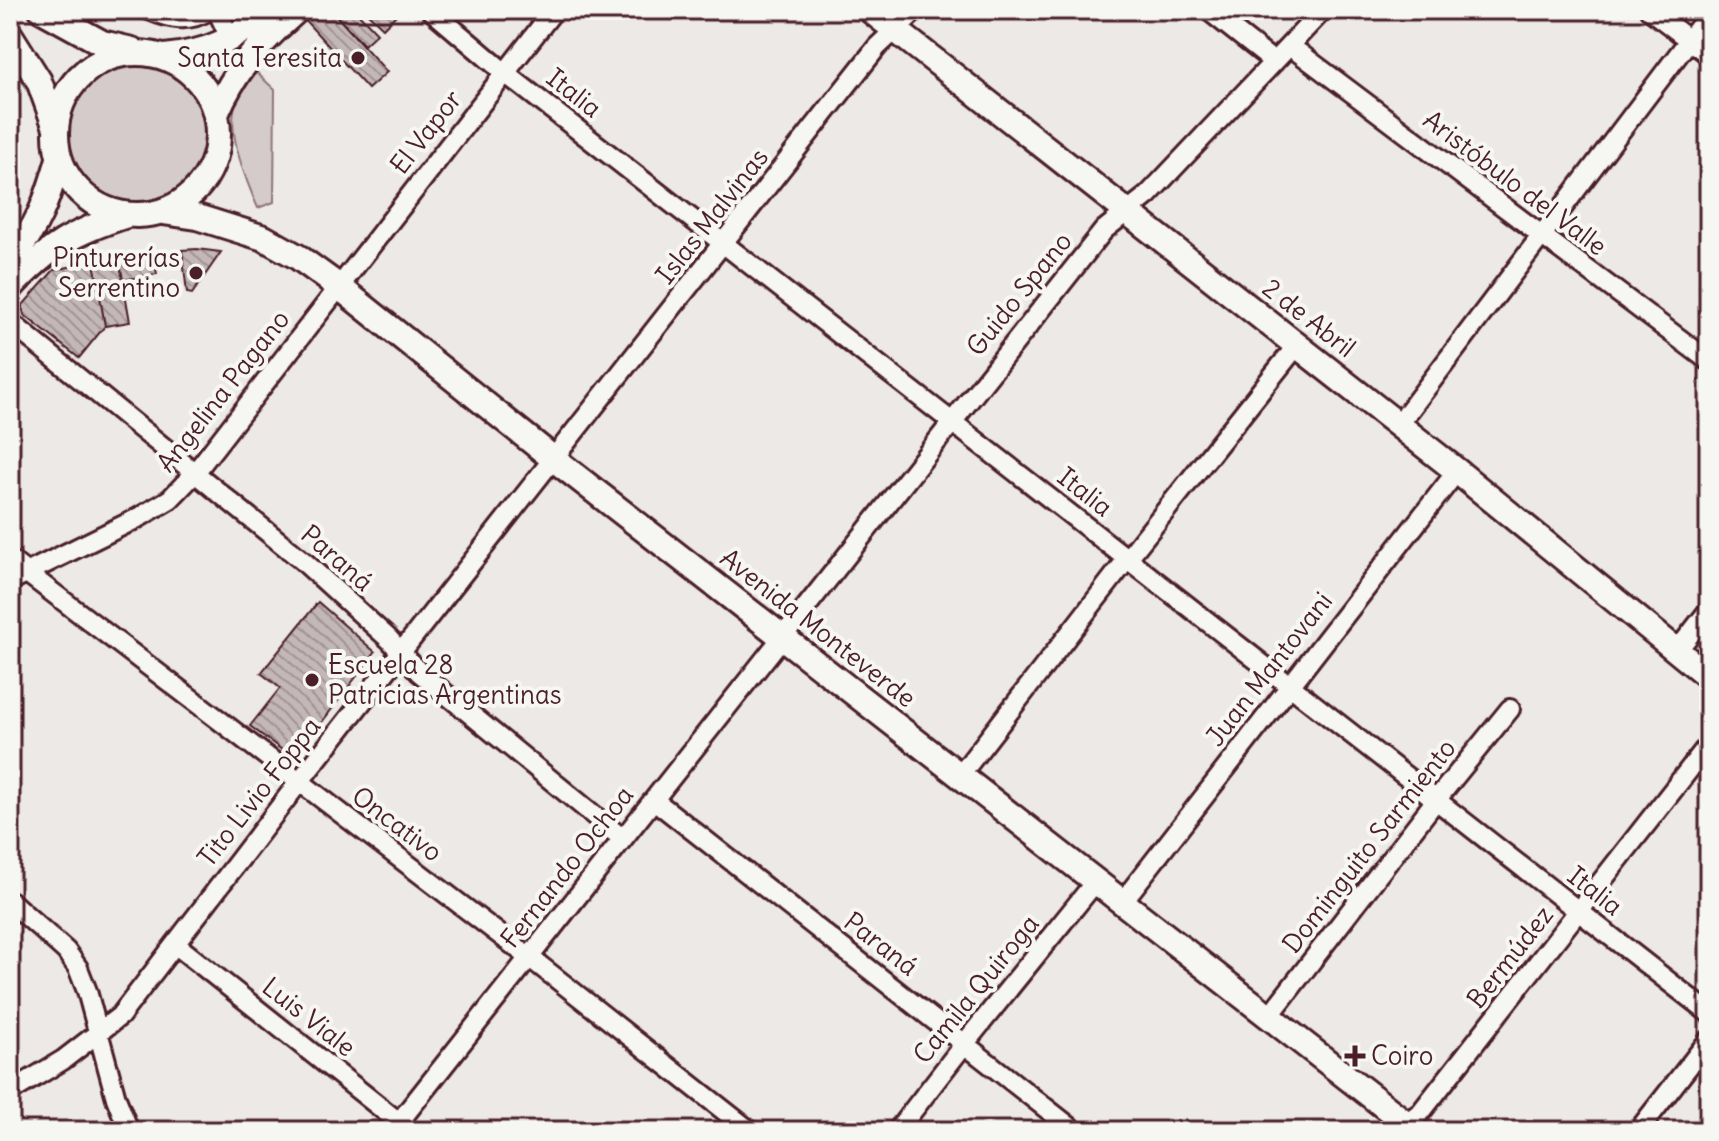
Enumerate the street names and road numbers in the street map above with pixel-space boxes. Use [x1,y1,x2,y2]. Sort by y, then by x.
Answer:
street label: Italia [540,61,608,124]
street label: El Vapor [383,83,469,180]
street label: Aristóbulo del Valle [1417,103,1614,262]
street label: Islas Malvinas [648,141,775,290]
street label: Guido Spano [959,225,1079,362]
street label: 2 de Abril [1256,271,1362,364]
street label: Angelina Pagano [149,303,296,478]
street label: Italia [1051,460,1119,523]
street label: Paraná [294,517,380,598]
street label: Avenida Monteverde [714,541,923,714]
street label: Juan Mantovani [1198,585,1339,752]
street label: Tito Livio Foppa [190,710,327,873]
street label: Dominguito Sarmiento [1275,732,1462,959]
street label: Oncativo [345,779,449,868]
street label: Fernando Ochoa [493,779,640,954]
street label: Italia [1561,859,1629,922]
street label: Bermúdez [1459,899,1560,1015]
street label: Paraná [838,904,925,983]
street label: Camila Quiroga [905,908,1046,1070]
street label: Luis Viale [256,970,363,1063]

